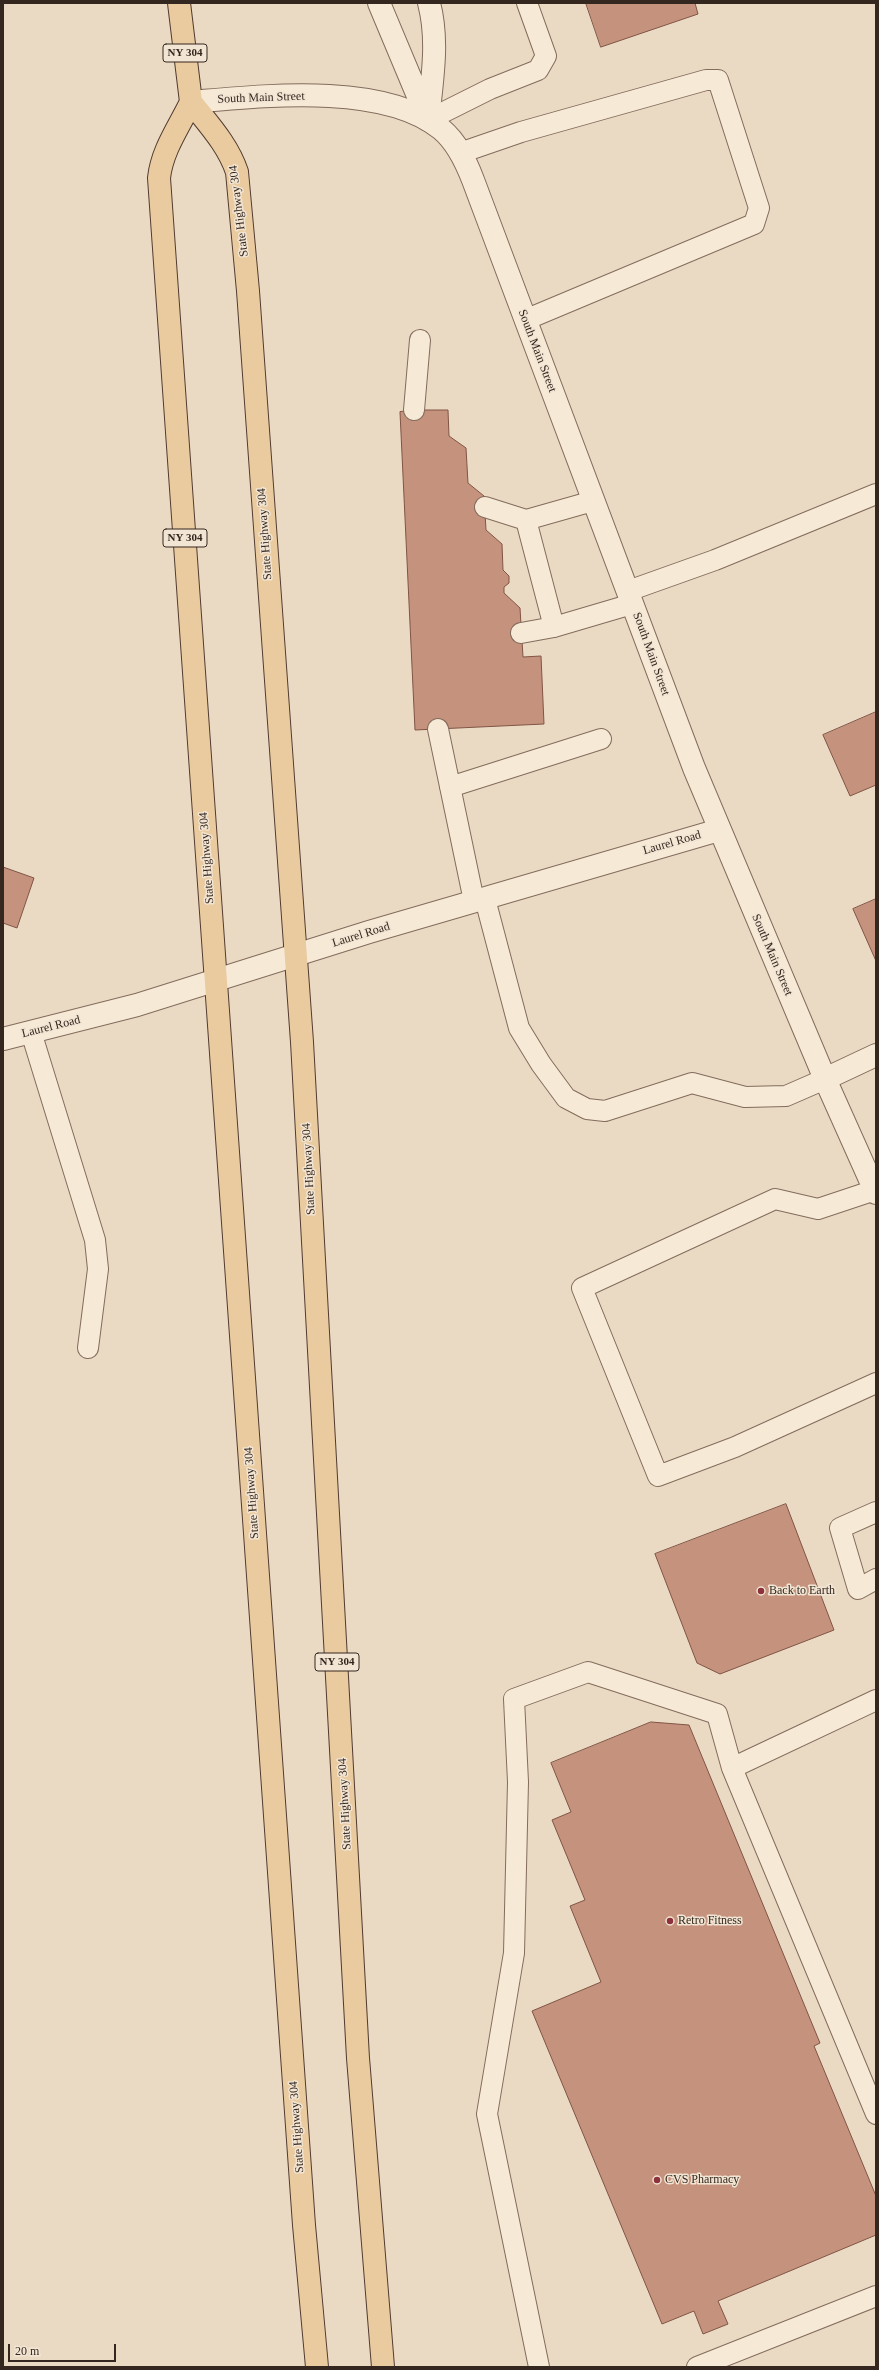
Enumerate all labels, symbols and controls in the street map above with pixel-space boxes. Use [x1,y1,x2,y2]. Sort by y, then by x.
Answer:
road number: NY 304 [163,44,207,62]
street label: South Main Street [217,89,305,107]
street label: State Highway 304 [226,164,252,258]
street label: South Main Street [515,308,559,394]
street label: State Highway 304 [255,488,275,580]
road number: NY 304 [163,529,207,547]
street label: South Main Street [629,611,673,697]
street label: State Highway 304 [197,812,217,904]
street label: Laurel Road [641,828,703,858]
street label: South Main Street [748,912,796,998]
street label: Laurel Road [330,919,392,951]
street label: Laurel Road [20,1013,82,1041]
street label: State Highway 304 [299,1123,319,1215]
street label: State Highway 304 [242,1447,262,1539]
place label: Back to Earth [769,1584,835,1598]
marker: Back to Earth [756,1586,766,1596]
road number: NY 304 [315,1653,359,1671]
street label: State Highway 304 [335,1758,355,1850]
place label: Retro Fitness [678,1914,742,1928]
marker: Retro Fitness [665,1916,675,1926]
street label: State Highway 304 [287,2081,307,2173]
place label: CVS Pharmacy [665,2173,739,2187]
marker: CVS Pharmacy [652,2175,662,2185]
scale bar [10,2336,118,2362]
text: 20 m [15,2344,39,2358]

